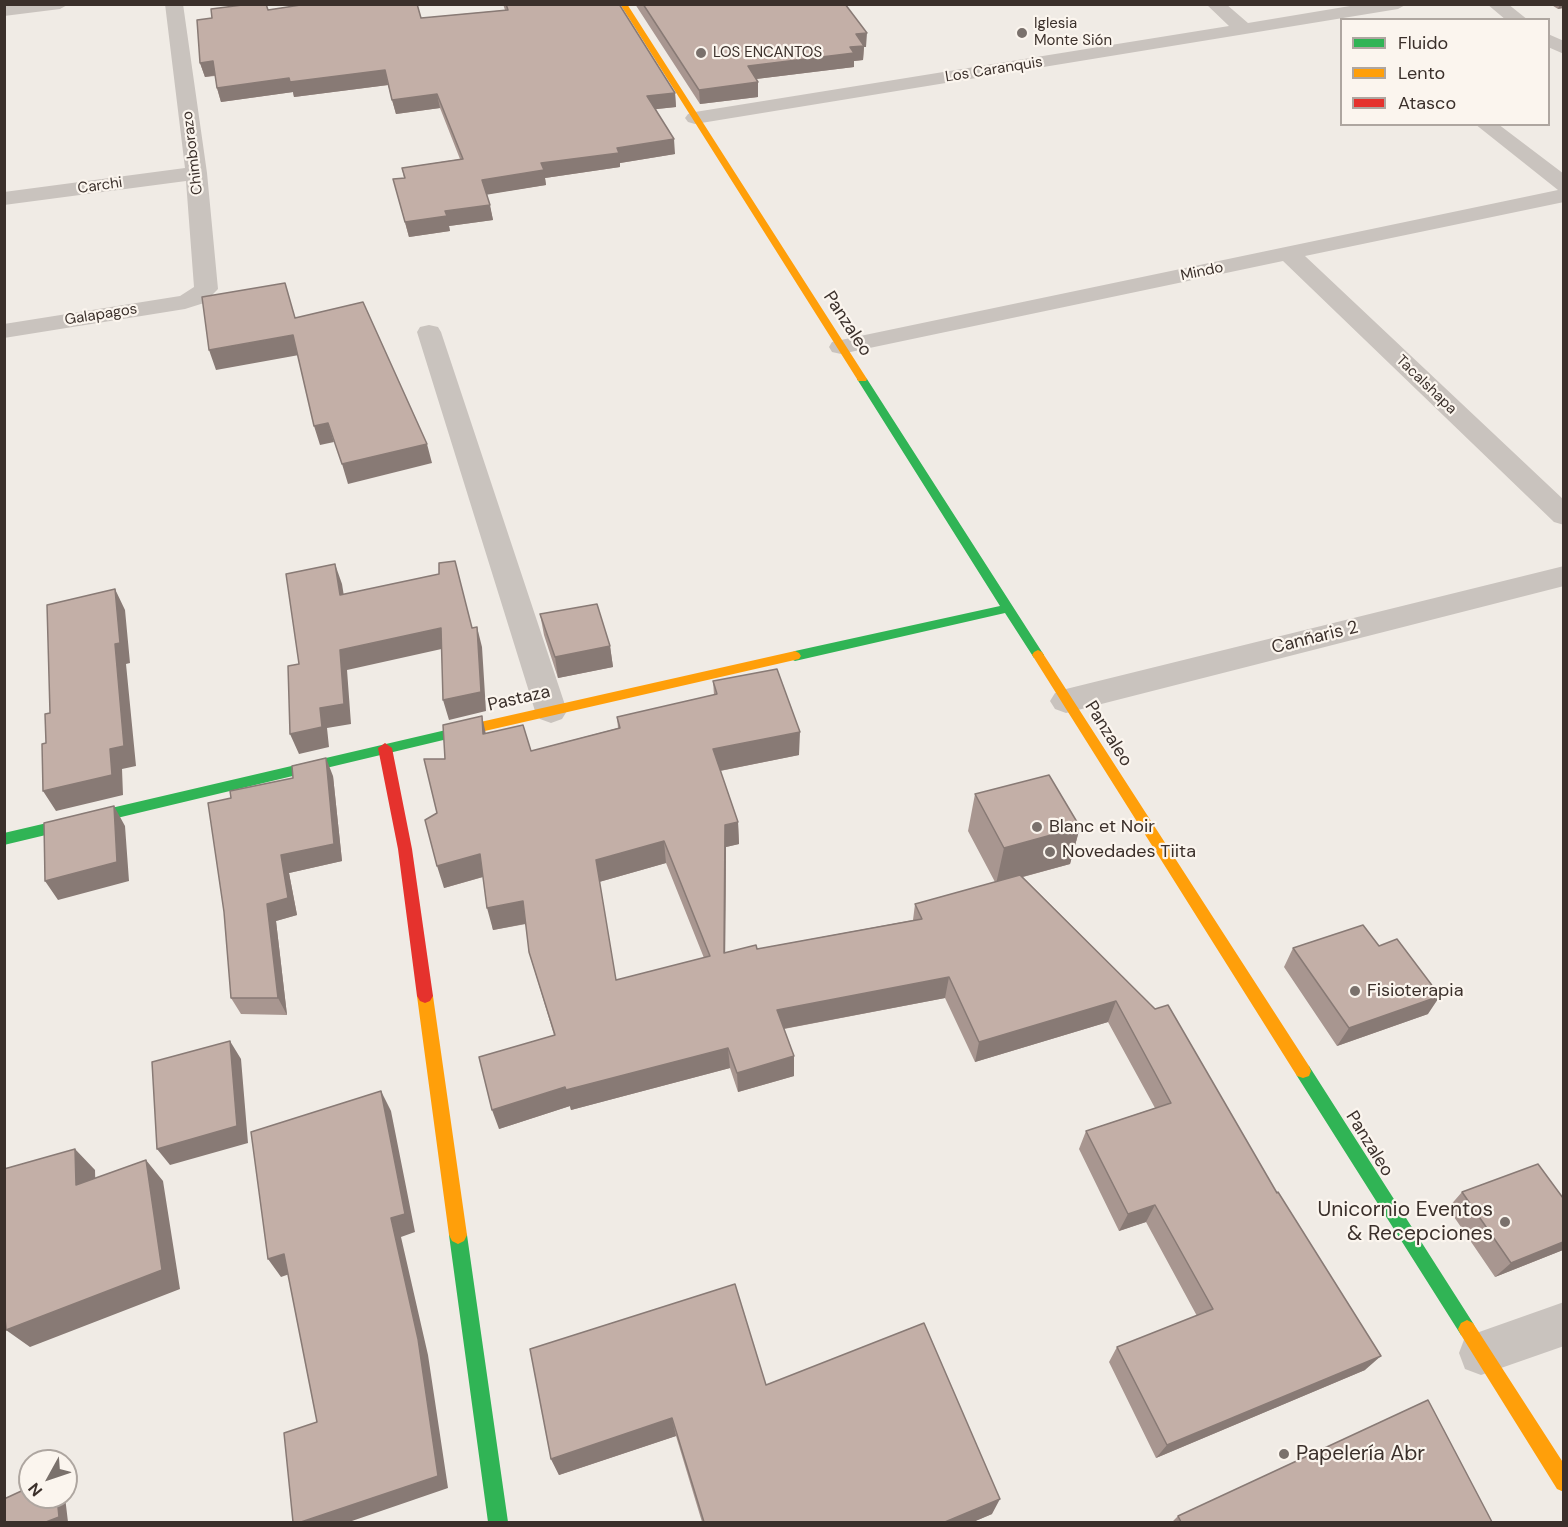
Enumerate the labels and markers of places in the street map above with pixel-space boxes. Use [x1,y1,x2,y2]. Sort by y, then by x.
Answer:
place label: Iglesia Monte Sión [1034,15,1112,50]
marker: Iglesia Monte Sión [1015,26,1029,40]
place label: LOS ENCANTOS [713,44,822,62]
marker: LOS ENCANTOS [694,46,708,60]
place label: Blanc et Noir [1049,816,1155,838]
marker: Blanc et Noir [1030,820,1044,834]
place label: Novedades Tiita [1062,841,1196,863]
marker: Novedades Tiita [1043,845,1057,859]
place label: Fisioterapia [1367,980,1463,1002]
marker: Fisioterapia [1348,984,1362,998]
place label: Unicornio Eventos & Recepciones [1317,1197,1493,1247]
marker: Unicornio Eventos & Recepciones [1498,1215,1512,1229]
place label: Papelería Abr [1296,1441,1425,1467]
marker: Papelería Abr [1277,1447,1291,1461]

